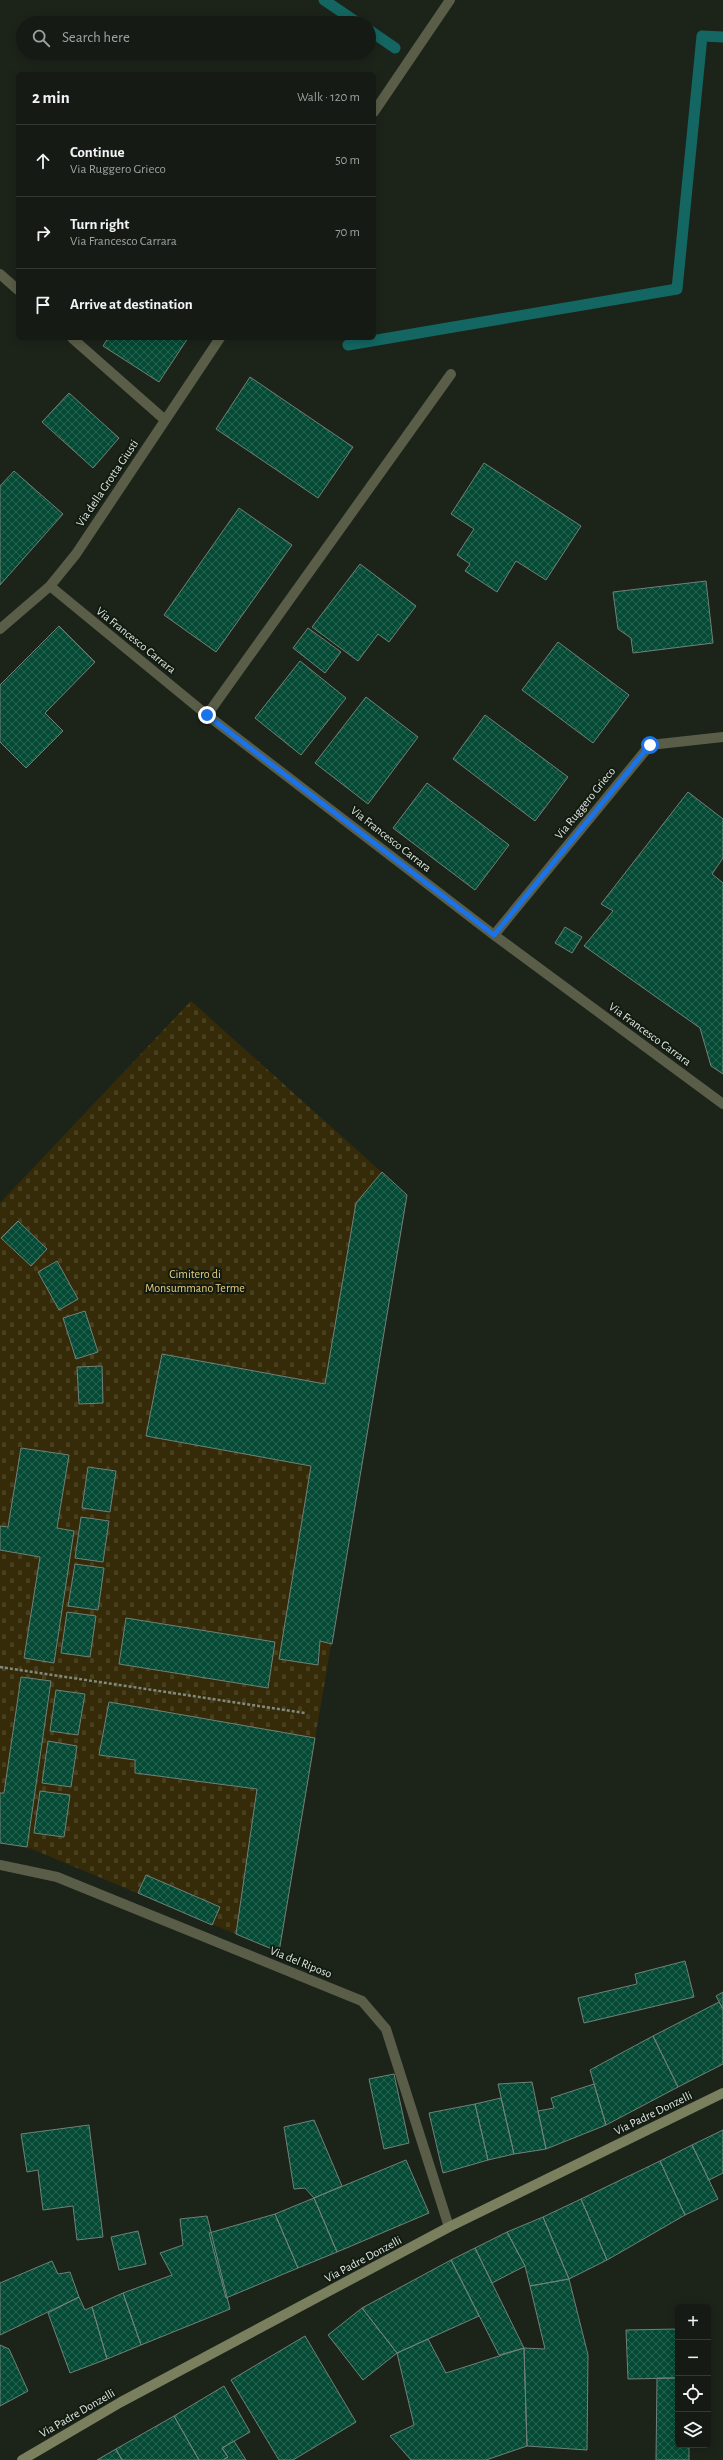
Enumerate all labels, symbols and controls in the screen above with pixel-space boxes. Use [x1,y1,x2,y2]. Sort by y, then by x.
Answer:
search box [16,16,376,60]
icon: search [30,27,52,49]
text: Search here [62,30,130,45]
text: 2 min [32,89,70,106]
text: Walk · 120 m [297,91,360,104]
text: Continue [70,145,125,160]
icon: ahead [32,150,54,172]
text: 50 m [335,154,360,167]
text: Via Ruggero Grieco [70,163,166,176]
text: Turn right [70,217,129,232]
icon: right [32,222,54,244]
text: 70 m [335,226,360,239]
text: Via Francesco Carrara [70,235,177,248]
icon: arrive [32,294,54,316]
text: Arrive at destination [70,297,193,312]
street label: Via della Grotta Giusti [74,437,140,529]
street label: Via Francesco Carrara [94,604,178,676]
route end [198,706,216,724]
route start [641,736,659,754]
street label: Via Ruggero Grieco [552,765,618,841]
street label: Via Francesco Carrara [349,804,434,874]
street label: Via Francesco Carrara [607,1000,694,1068]
park label: Cimitero di Monsummano Terme [145,1268,245,1294]
street label: Via del Riposo [268,1944,334,1980]
street label: Via Padre Donzelli [612,2089,694,2137]
street label: Via Padre Donzelli [323,2234,403,2284]
map controls [675,2304,711,2448]
button: + [675,2304,711,2340]
button: − [675,2340,711,2376]
button: locate [675,2376,711,2412]
street label: Via Padre Donzelli [37,2387,117,2439]
button: layers [675,2412,711,2448]

